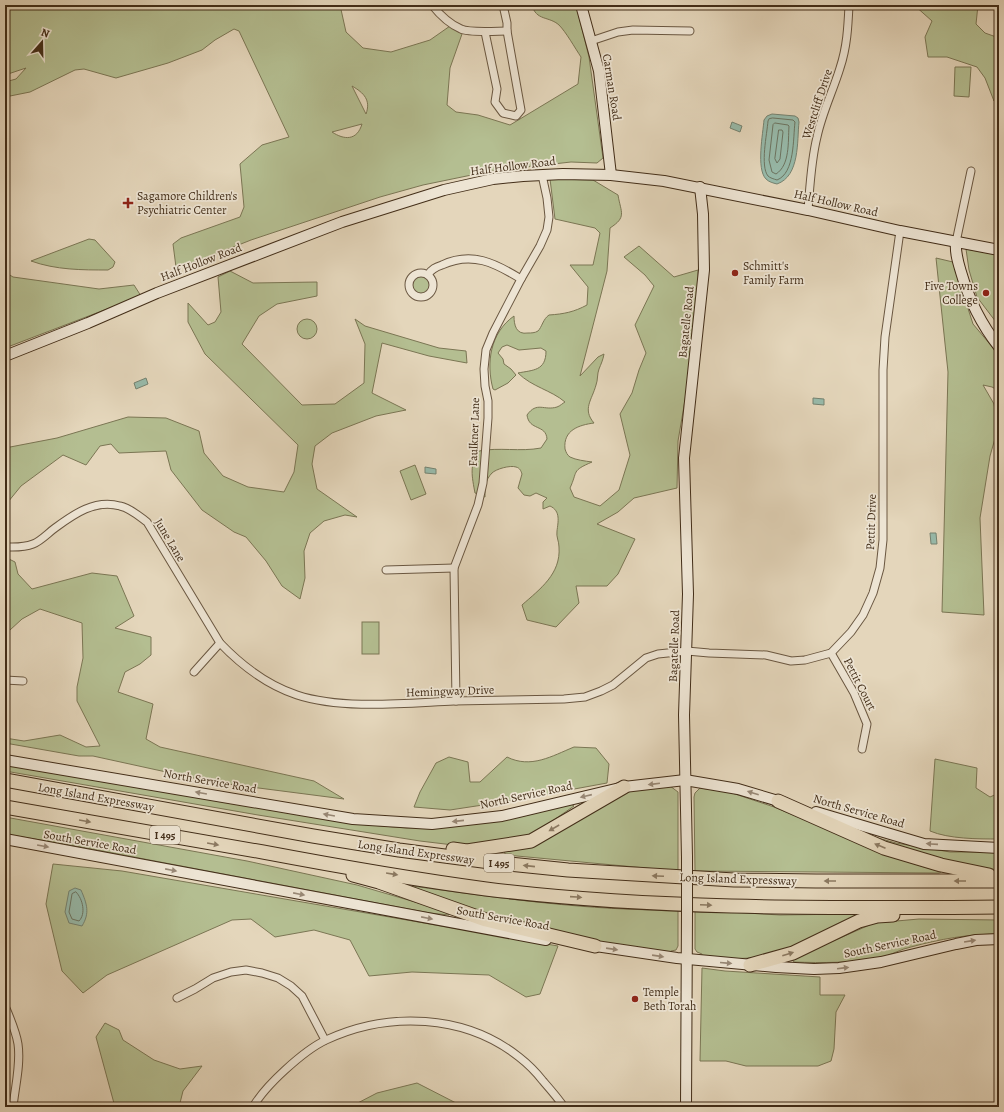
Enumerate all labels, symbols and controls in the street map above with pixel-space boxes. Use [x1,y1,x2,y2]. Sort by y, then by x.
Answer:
north arrow [22,22,62,62]
text: N [39,25,52,41]
street label: Carman Road [599,53,625,122]
street label: Westcliff Drive [798,67,836,142]
street label: Half Hollow Road [469,153,557,179]
street label: Half Hollow Road [792,186,880,221]
place label: Sagamore Children's Psychiatric Center [137,188,238,218]
marker: Sagamore Children's Psychiatric Center [122,197,134,209]
street label: Half Hollow Road [158,239,244,285]
place label: Schmitt's Family Farm [743,258,804,288]
marker: Schmitt's Family Farm [730,268,740,278]
place label: Five Towns College [924,278,978,308]
street label: Bagatelle Road [674,285,698,359]
marker: Five Towns College [981,288,991,298]
street label: Faulkner Lane [465,397,483,467]
street label: Pettit Drive [862,494,880,550]
street label: June Lane [151,515,189,565]
street label: Bagatelle Road [665,609,683,682]
street label: Pettit Court [840,655,880,713]
street label: Hemingway Drive [406,681,494,701]
street label: North Service Road [162,765,258,797]
street label: North Service Road [478,777,574,813]
street label: Long Island Expressway [37,779,156,815]
one-way arrow [648,780,660,787]
one-way arrow [195,790,207,796]
one-way arrow [747,790,759,796]
street label: North Service Road [811,790,907,832]
one-way arrow [580,794,592,800]
one-way arrow [323,812,335,818]
one-way arrow [452,817,464,824]
one-way arrow [79,818,91,824]
one-way arrow [548,825,560,832]
street label: South Service Road [42,826,138,858]
road number: I 495 [150,826,180,844]
street label: Long Island Expressway [357,836,476,868]
one-way arrow [207,841,219,847]
one-way arrow [925,841,938,847]
one-way arrow [37,843,49,849]
one-way arrow [874,843,886,850]
road number: I 495 [484,854,514,872]
one-way arrow [522,862,535,869]
one-way arrow [165,867,177,873]
street label: Long Island Expressway [679,869,798,889]
one-way arrow [385,871,398,877]
one-way arrow [652,872,664,879]
one-way arrow [823,878,836,884]
one-way arrow [953,878,966,884]
one-way arrow [293,891,305,897]
one-way arrow [570,893,582,900]
street label: South Service Road [455,902,551,934]
one-way arrow [700,902,713,908]
one-way arrow [421,915,433,921]
street label: South Service Road [842,926,938,962]
one-way arrow [964,938,976,944]
one-way arrow [606,946,618,952]
one-way arrow [782,951,794,957]
one-way arrow [652,953,664,959]
one-way arrow [720,960,732,966]
one-way arrow [837,964,849,971]
place label: Temple Beth Torah [643,984,697,1014]
marker: Temple Beth Torah [630,994,640,1004]

